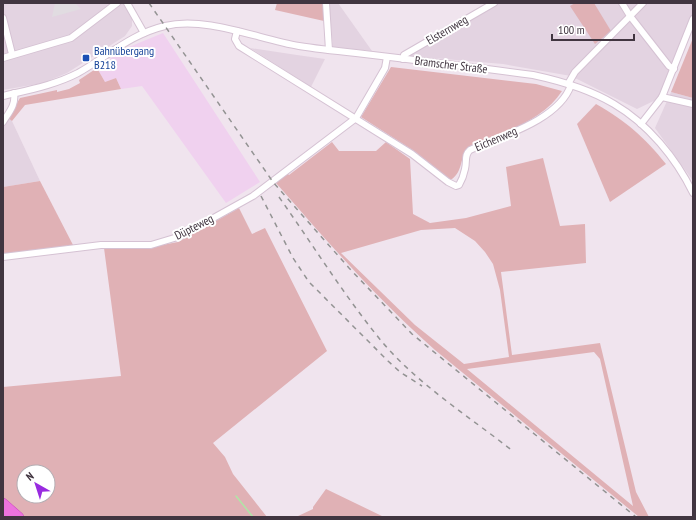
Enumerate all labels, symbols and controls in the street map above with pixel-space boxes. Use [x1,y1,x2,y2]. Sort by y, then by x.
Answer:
street label: Elsternweg [423,12,470,47]
scale bar [552,16,634,42]
text: 100 m [558,22,585,37]
place label: Bahnübergang B218 [94,43,154,72]
marker: Bahnübergang B218 [81,53,91,63]
street label: Bramscher Straße [414,53,488,76]
street label: Eichenweg [472,123,519,154]
street label: Düpteweg [172,210,216,243]
north arrow [16,464,56,504]
text: N [23,469,36,484]

